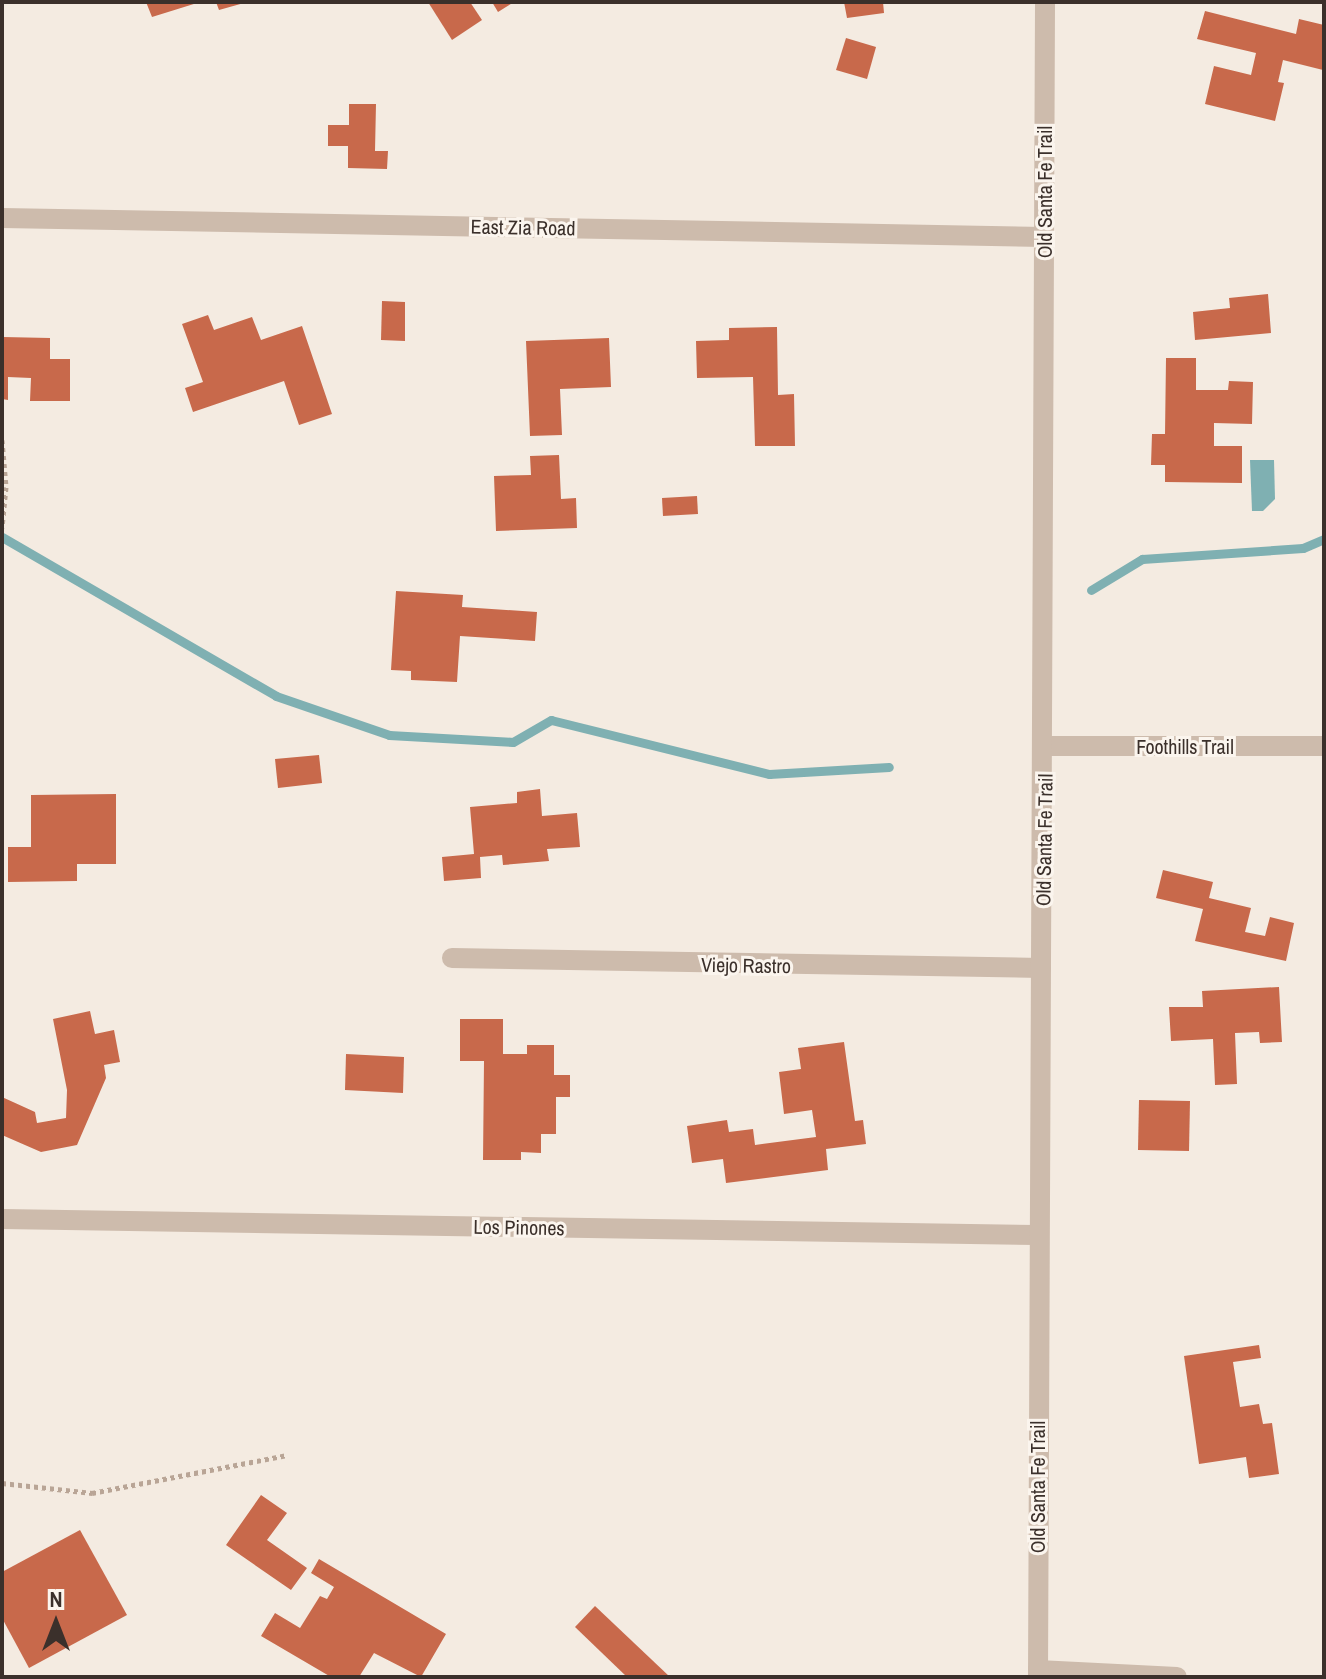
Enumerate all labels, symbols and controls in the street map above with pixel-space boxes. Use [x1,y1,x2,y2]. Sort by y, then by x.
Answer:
street label: Old Santa Fe Trail [1032,126,1056,258]
street label: East Zia Road [470,214,576,240]
street label: Foothills Trail [1136,734,1234,758]
street label: Old Santa Fe Trail [1031,774,1057,906]
street label: Viejo Rastro [701,952,791,978]
street label: Los Pinones [473,1214,565,1240]
street label: Old Santa Fe Trail [1025,1421,1049,1553]
north arrow [16,1583,96,1663]
text: N [49,1584,63,1614]

